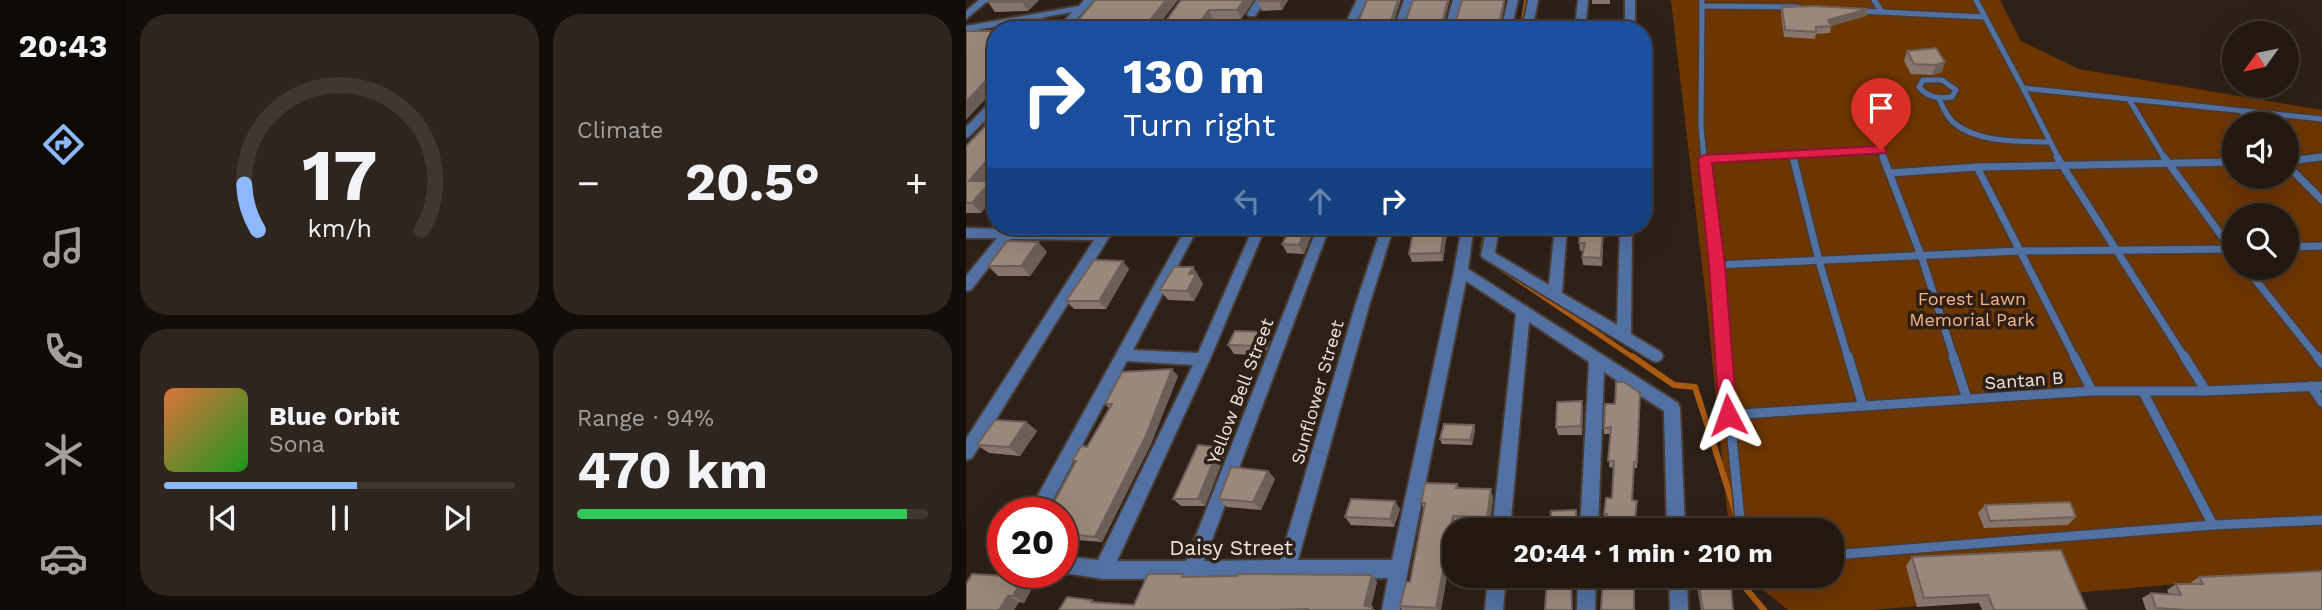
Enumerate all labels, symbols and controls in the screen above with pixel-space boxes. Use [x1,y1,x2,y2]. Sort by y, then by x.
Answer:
north arrow [2222,21,2300,98]
map controls [2222,21,2299,280]
text: 20:43 [19,27,108,65]
text: 130 m [1123,47,1265,105]
icon: right [1008,49,1099,140]
pin [1851,78,1911,150]
icon: arrive [1862,89,1900,127]
text: Turn right [1123,106,1275,144]
button: sound [2222,112,2299,189]
text: Climate [577,117,663,144]
icon: directions [39,120,88,169]
text: 17 [302,133,377,219]
text: 20.5° [685,152,820,213]
text: − [577,161,600,205]
text: + [905,161,928,205]
icon: left [1228,182,1266,220]
icon: ahead [1301,182,1339,220]
icon: right [1374,182,1412,220]
button: search [2222,203,2299,280]
text: km/h [307,214,372,243]
icon: music [39,223,88,272]
park label: Forest Lawn Memorial Park [1909,288,2035,330]
street label: Yellow Bell Street [1203,315,1278,467]
street label: Sunflower Street [1286,317,1348,467]
icon: phone [39,327,88,376]
street label: Santan B [1984,367,2064,393]
position arrow [1691,378,1765,452]
text: Blue Orbit [269,401,399,431]
text: Range · 94% [577,405,714,432]
icon: climate [39,430,88,479]
text: Sona [269,431,325,458]
text: 470 km [577,440,768,501]
speed limit sign: 20 [987,497,1078,588]
icon: previous [204,499,242,537]
icon: pause [321,499,359,537]
icon: next [438,499,476,537]
icon: car [39,534,88,583]
street label: Daisy Street [1169,535,1293,560]
text: 20:44 · 1 min · 210 m [1513,538,1773,568]

